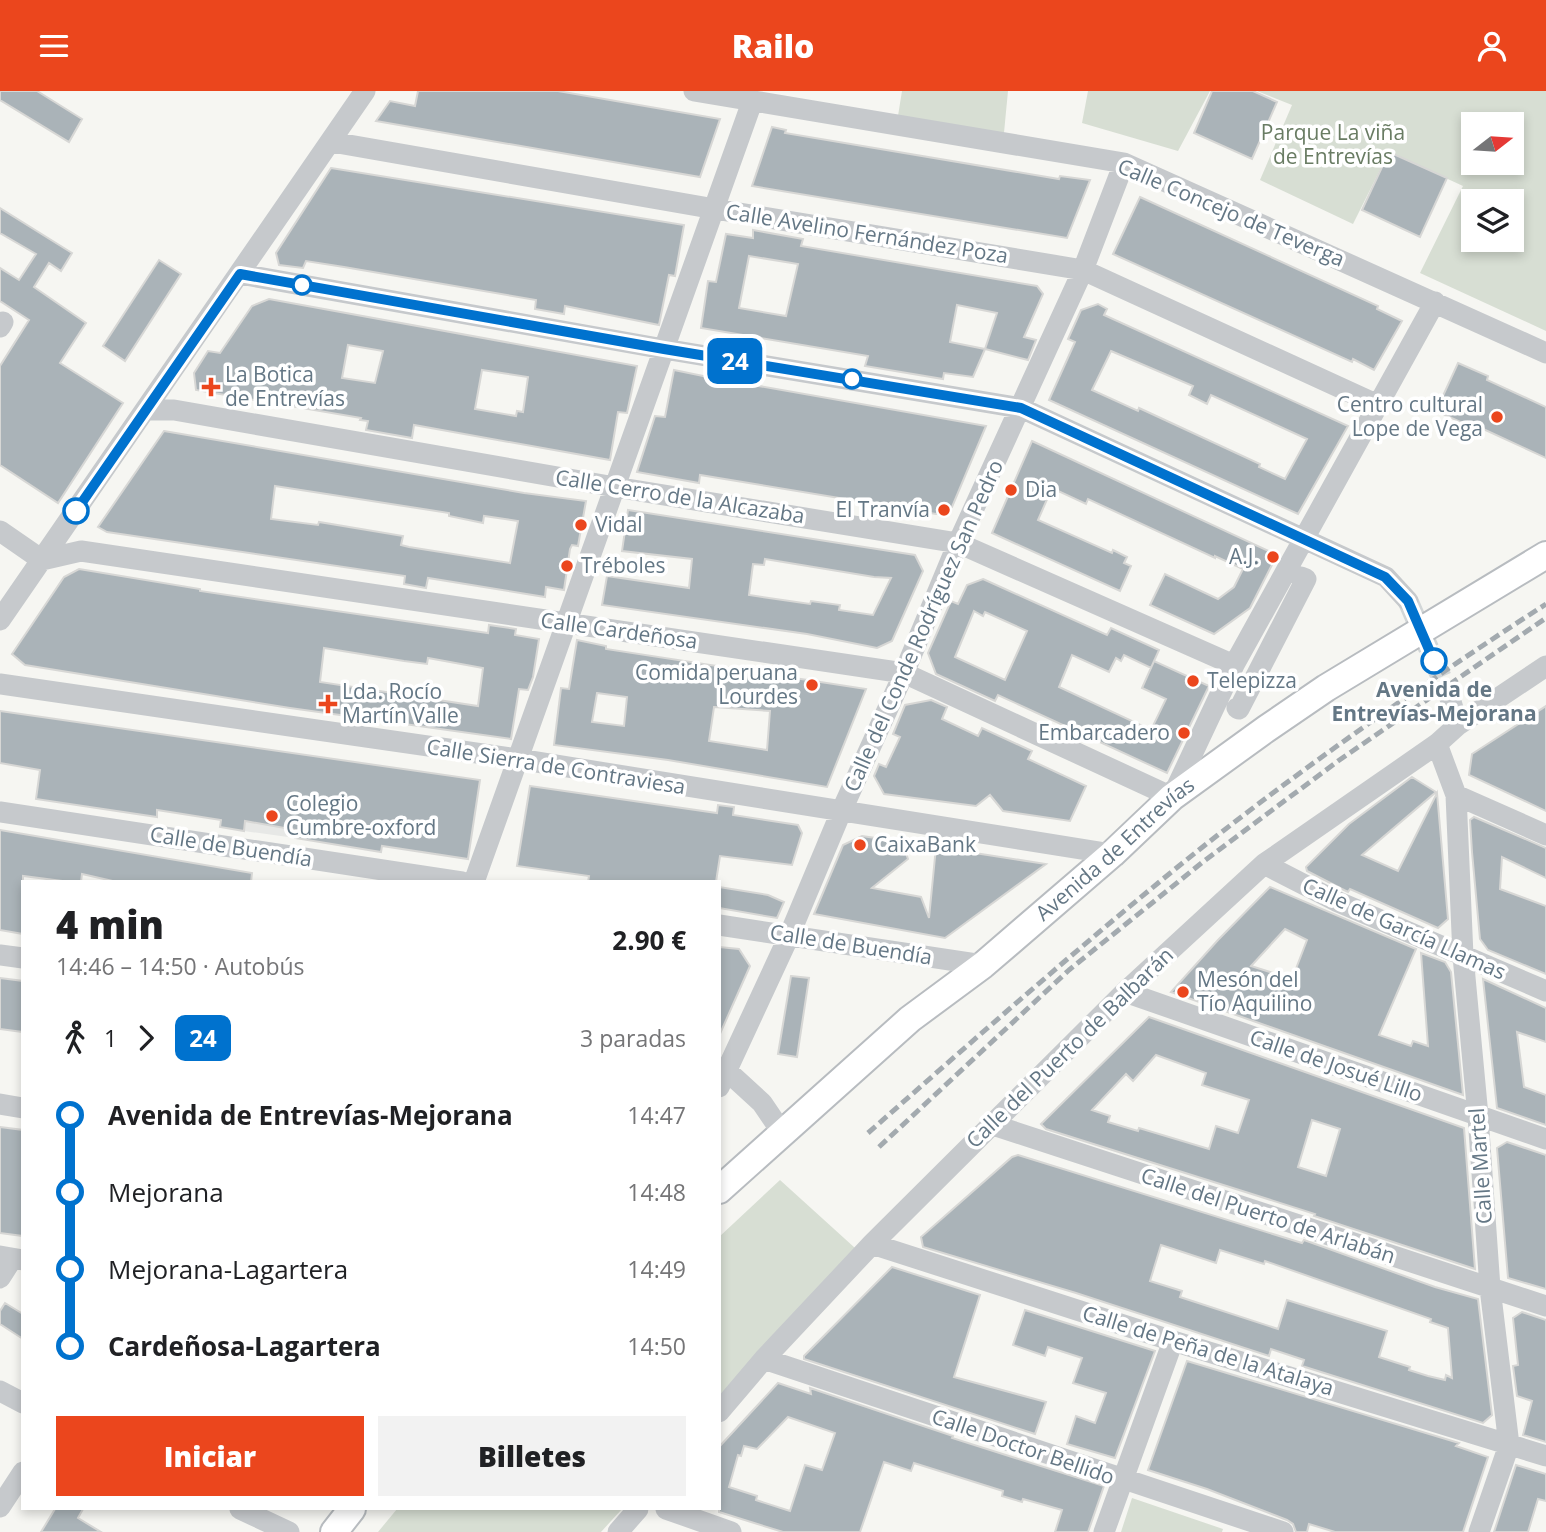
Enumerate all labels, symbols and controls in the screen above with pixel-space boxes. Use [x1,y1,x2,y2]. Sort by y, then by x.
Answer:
text: Railo [732,24,814,67]
icon: menu [35,27,73,65]
icon: person [1473,27,1511,65]
north arrow [1461,112,1524,175]
map controls [1461,112,1524,252]
park label: Parque La viña de Entrevías [1261,118,1405,170]
street label: Calle Concejo de Teverga [1114,151,1349,273]
button: layers [1461,189,1524,252]
street label: Calle Avelino Fernández Poza [724,197,1010,269]
unlabelled marker [292,275,312,295]
line badge: 24 [704,338,766,384]
text: 24 [721,344,749,377]
place label: La Botica de Entrevías [225,360,345,412]
unlabelled marker [842,369,862,389]
marker: La Botica de Entrevías [203,379,219,395]
place label: Centro cultural Lope de Vega [1337,390,1483,442]
marker: Centro cultural Lope de Vega [1489,409,1505,425]
street label: Calle del Conde Rodríguez San Pedro [837,455,1009,796]
street label: Calle Cerro de la Alcazaba [554,462,807,530]
place label: Dia [1025,475,1057,503]
marker: Dia [1003,482,1019,498]
place label: El Tranvía [835,495,930,523]
unlabelled marker [63,498,89,524]
marker: El Tranvía [936,502,952,518]
place label: Vidal [595,510,643,538]
marker: Vidal [573,517,589,533]
place label: A.J. [1229,542,1259,570]
marker: A.J. [1265,549,1281,565]
place label: Tréboles [581,551,666,579]
marker: Tréboles [559,558,575,574]
street label: Calle Cardeñosa [539,605,699,655]
marker: Avenida de Entrevías-Mejorana [1421,648,1447,674]
place label: Comida peruana Lourdes [635,658,798,710]
place label: Telepizza [1207,666,1297,694]
marker: Telepizza [1185,673,1201,689]
place label: Avenida de Entrevías-Mejorana [1331,675,1537,727]
place label: Lda. Rocío Martín Valle [342,677,459,729]
marker: Comida peruana Lourdes [804,677,820,693]
marker: Lda. Rocío Martín Valle [320,696,336,712]
place label: Embarcadero [1038,718,1170,746]
marker: Embarcadero [1176,725,1192,741]
street label: Calle Sierra de Contraviesa [425,732,687,800]
street label: Avenida de Entrevías [1029,770,1200,927]
place label: Colegio Cumbre-oxford [286,789,436,841]
marker: Colegio Cumbre-oxford [264,808,280,824]
street label: Calle de Buendía [148,819,314,873]
place label: CaixaBank [874,830,976,858]
marker: CaixaBank [852,837,868,853]
street label: Calle de García Llamas [1298,871,1511,986]
text: 4 min [56,898,164,950]
street label: Calle de Buendía [768,917,934,971]
text: 2.90 € [612,922,686,958]
street label: Calle del Puerto de Balbarán [960,941,1179,1154]
text: 14:46 – 14:50 · Autobús [56,950,305,982]
place label: Mesón del Tío Aquilino [1197,965,1312,1017]
marker: Mesón del Tío Aquilino [1175,984,1191,1000]
icon: walk [56,1019,94,1057]
icon: forward [127,1019,165,1057]
text: 24 [189,1021,217,1054]
text: 1 [104,1022,117,1054]
text: 3 paradas [580,1022,686,1054]
street label: Calle de Josué Lillo [1246,1022,1426,1108]
text: Avenida de Entrevías-Mejorana [108,1097,513,1133]
text: 14:47 [627,1099,686,1131]
street label: Calle Martel [1462,1107,1498,1225]
street label: Calle del Puerto de Arlabán [1138,1161,1399,1269]
text: Mejorana [108,1174,224,1210]
text: 14:48 [627,1176,686,1208]
text: Mejorana-Lagartera [108,1251,348,1287]
text: 14:49 [627,1253,686,1285]
street label: Calle de Peña de la Atalaya [1079,1298,1337,1402]
text: Cardeñosa-Lagartera [108,1328,381,1364]
text: 14:50 [627,1330,686,1362]
street label: Calle Doctor Bellido [928,1402,1118,1490]
button: Iniciar [56,1416,364,1496]
button: Billetes [378,1416,686,1496]

